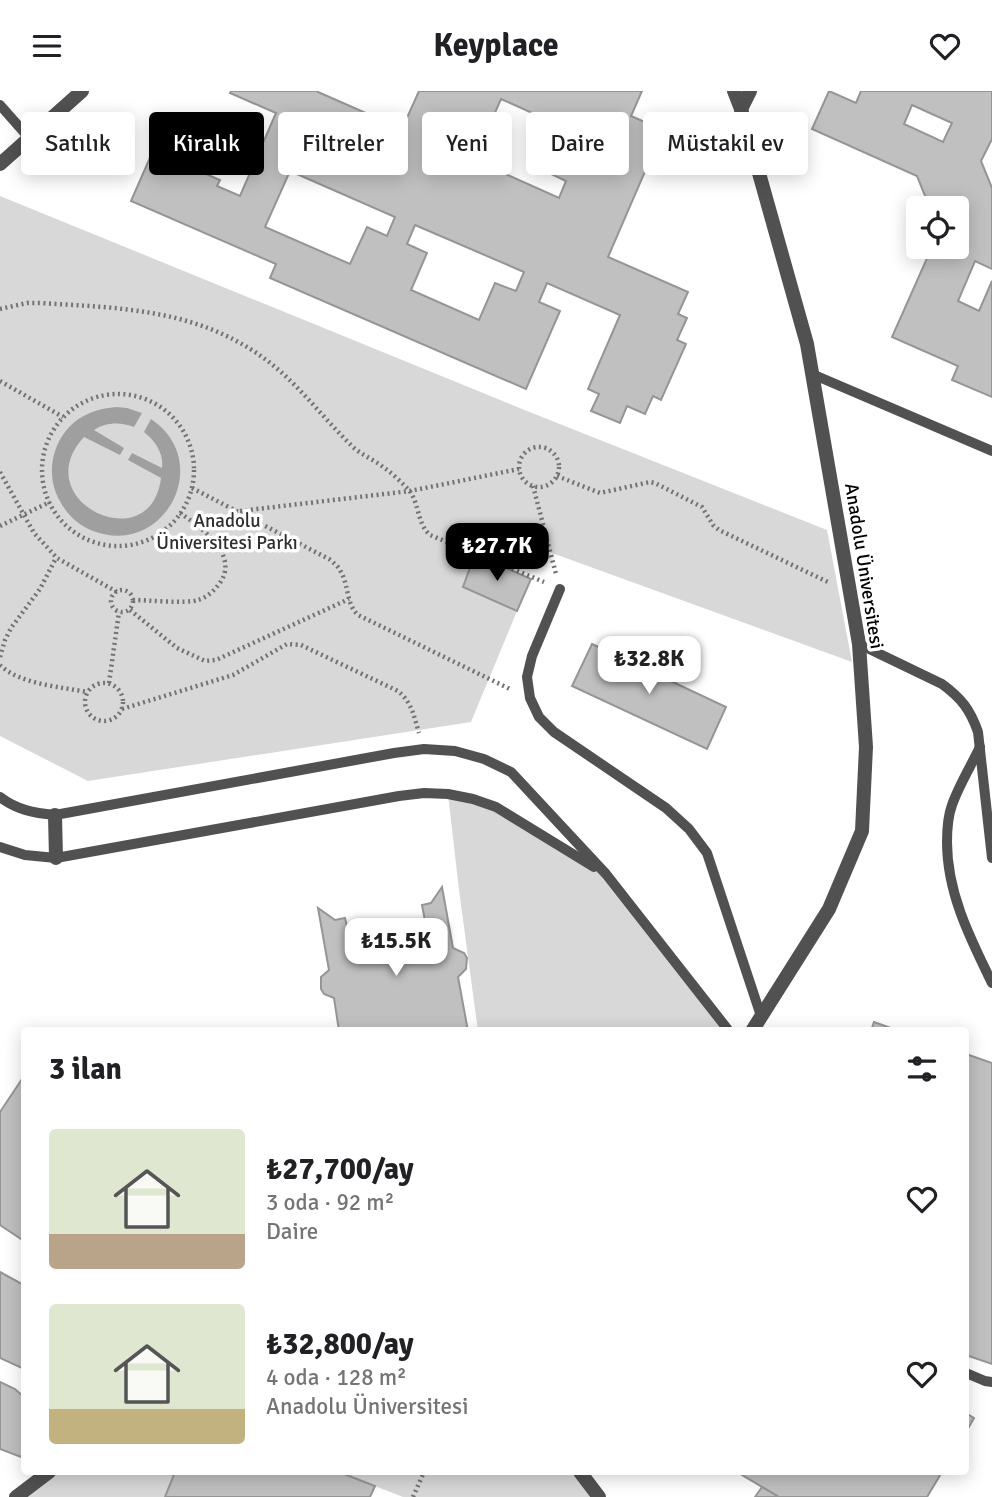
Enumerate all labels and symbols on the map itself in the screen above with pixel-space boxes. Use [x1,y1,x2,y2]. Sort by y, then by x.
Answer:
street label: Anadolu Üniversitesi [839,482,889,650]
park label: Anadolu Üniversitesi Parkı [156,509,298,555]
pin: ₺27.7K [440,524,554,583]
pin: ₺32.8K [592,637,706,696]
pin: ₺15.5K [339,919,453,978]

